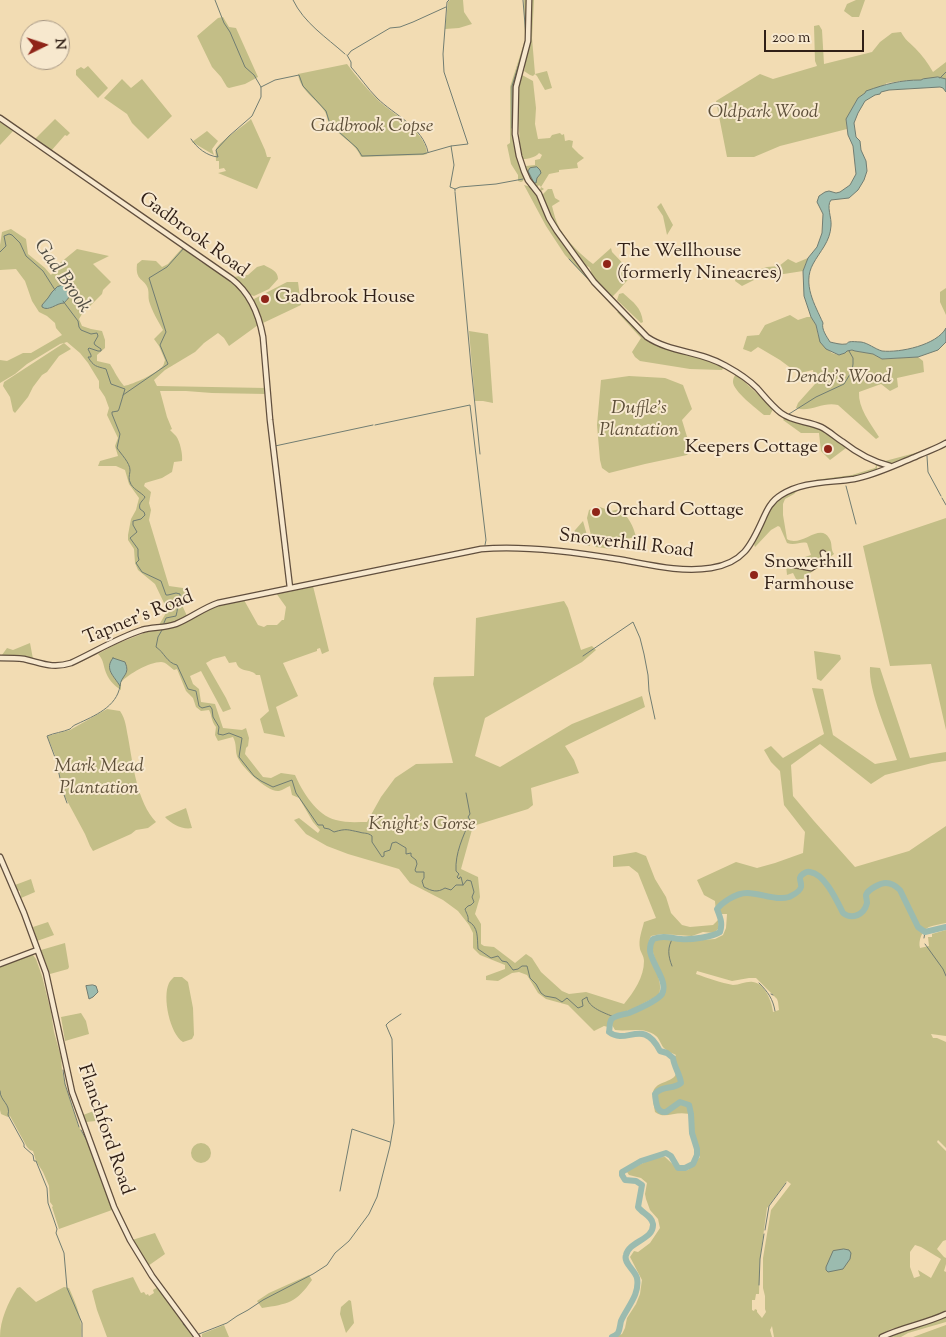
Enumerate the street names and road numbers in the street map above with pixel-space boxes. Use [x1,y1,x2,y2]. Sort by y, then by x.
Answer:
street label: Gadbrook Road [134,189,252,283]
street label: Snowerhill Road [557,525,695,565]
street label: Tapner's Road [81,587,197,651]
street label: Flanchford Road [71,1062,137,1198]

